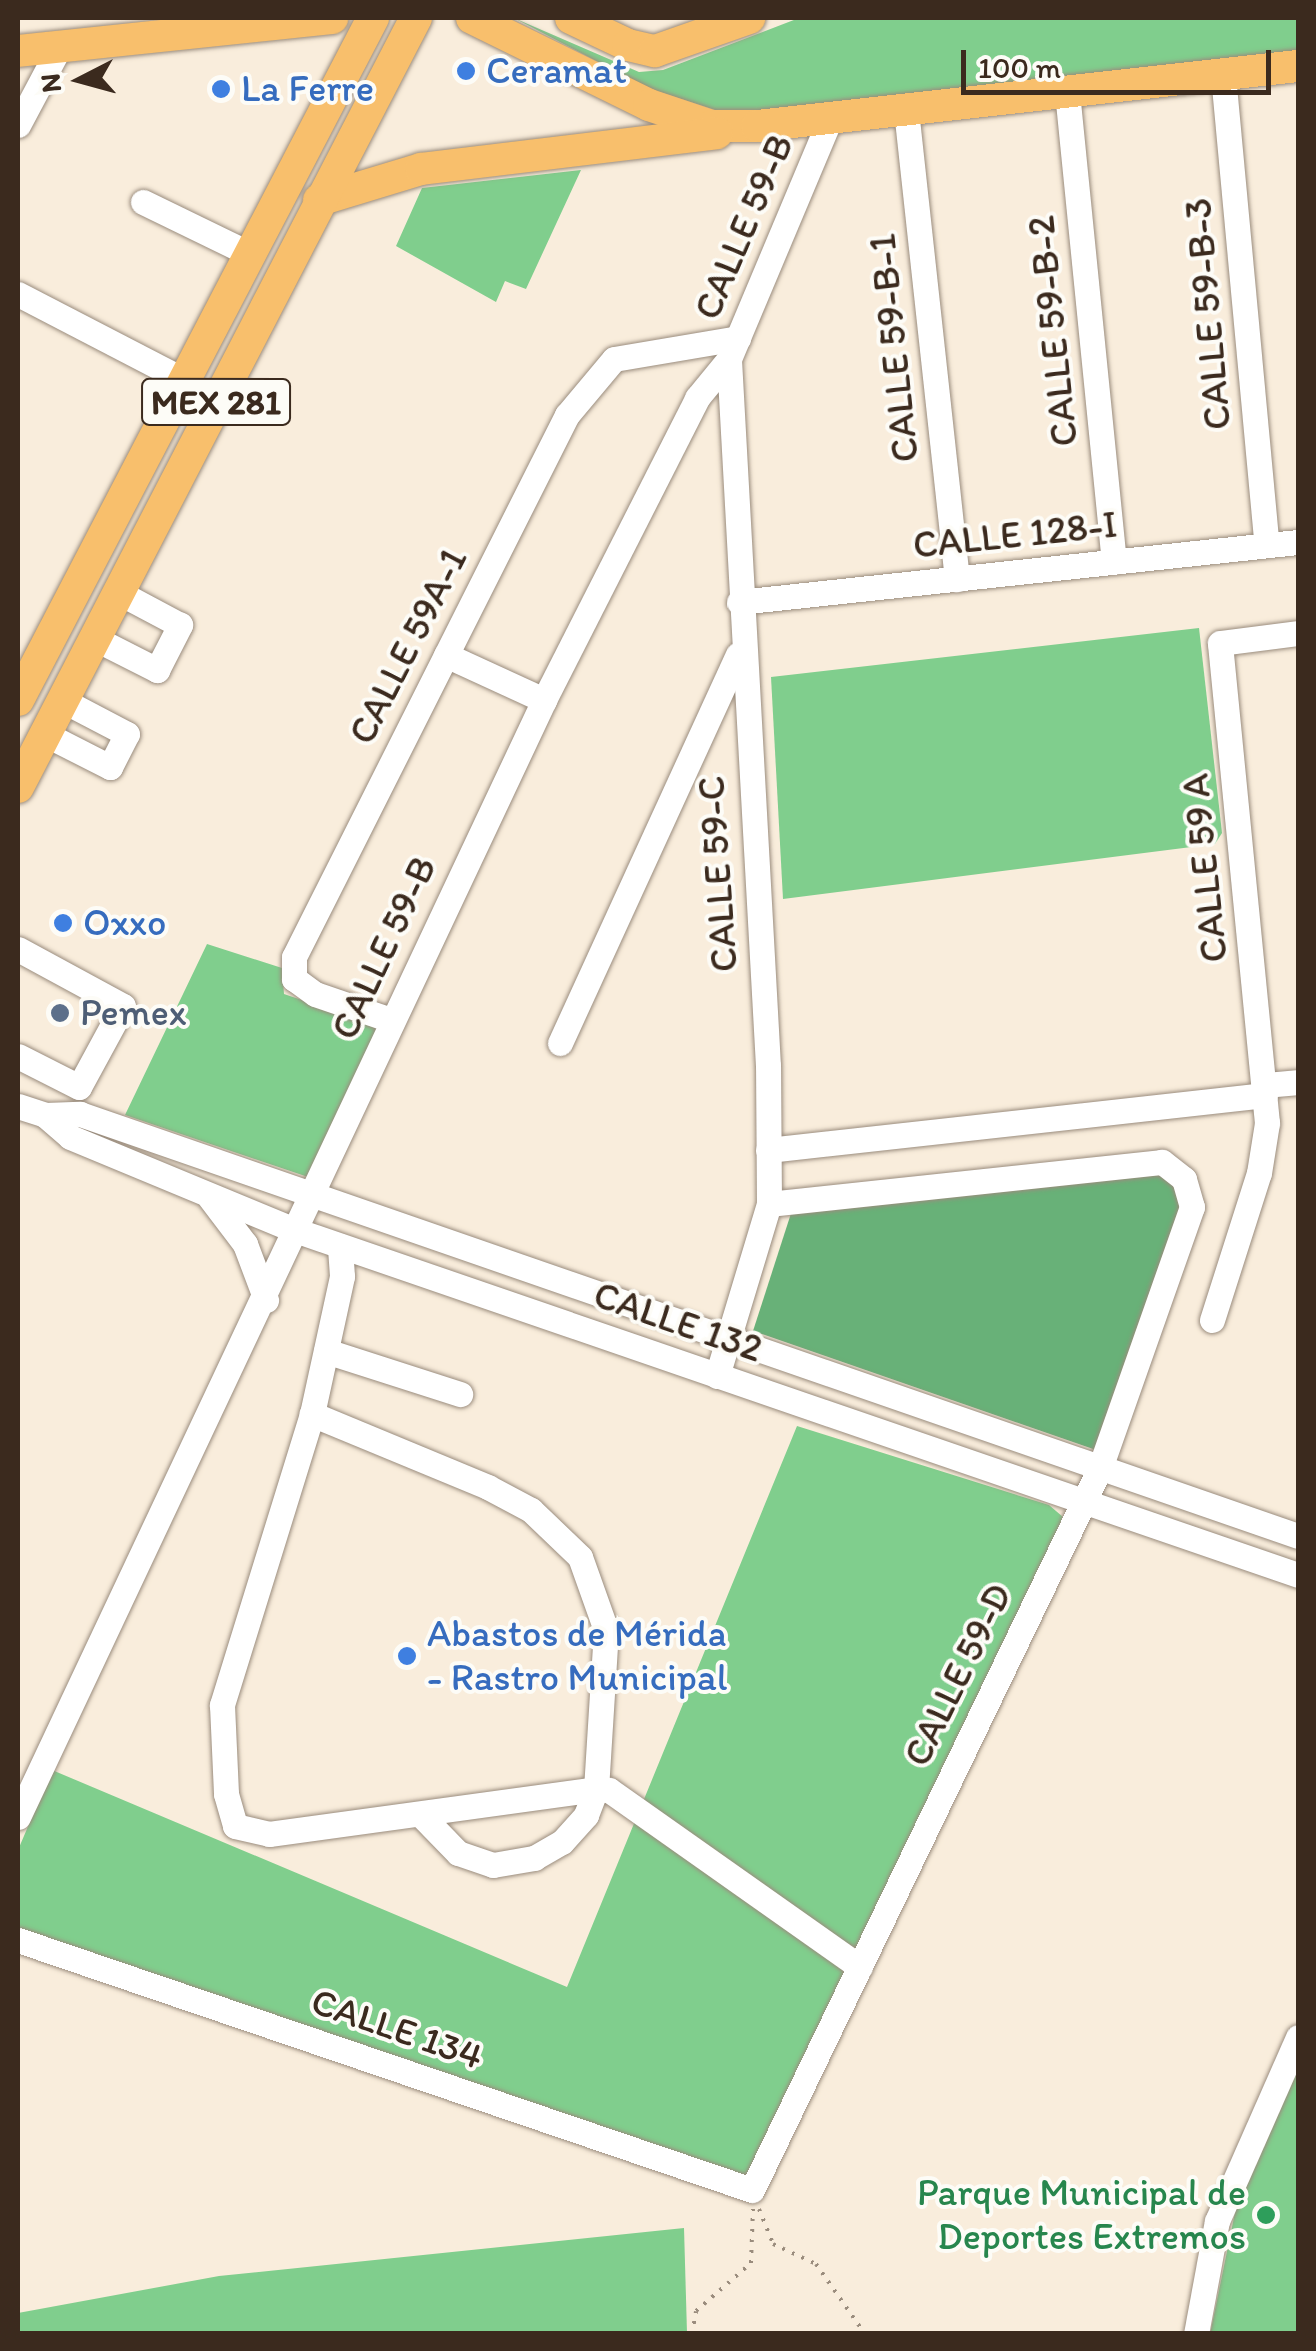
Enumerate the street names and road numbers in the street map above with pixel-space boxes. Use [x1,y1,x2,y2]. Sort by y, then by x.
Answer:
street label: CALLE 59-B [685,128,803,326]
street label: CALLE 59-B-3 [1175,196,1241,432]
street label: CALLE 59-B-2 [1018,213,1088,449]
street label: CALLE 59-B-1 [859,232,929,464]
road number: MEX 281 [141,372,291,432]
street label: CALLE 128-I [911,502,1119,568]
street label: CALLE 59A-1 [339,540,477,752]
street label: CALLE 59 A [1172,771,1238,965]
street label: CALLE 59-C [688,774,748,974]
street label: CALLE 59-B [322,849,446,1047]
street label: CALLE 132 [588,1272,768,1372]
street label: CALLE 59-D [894,1576,1022,1774]
street label: CALLE 134 [305,1978,489,2080]

